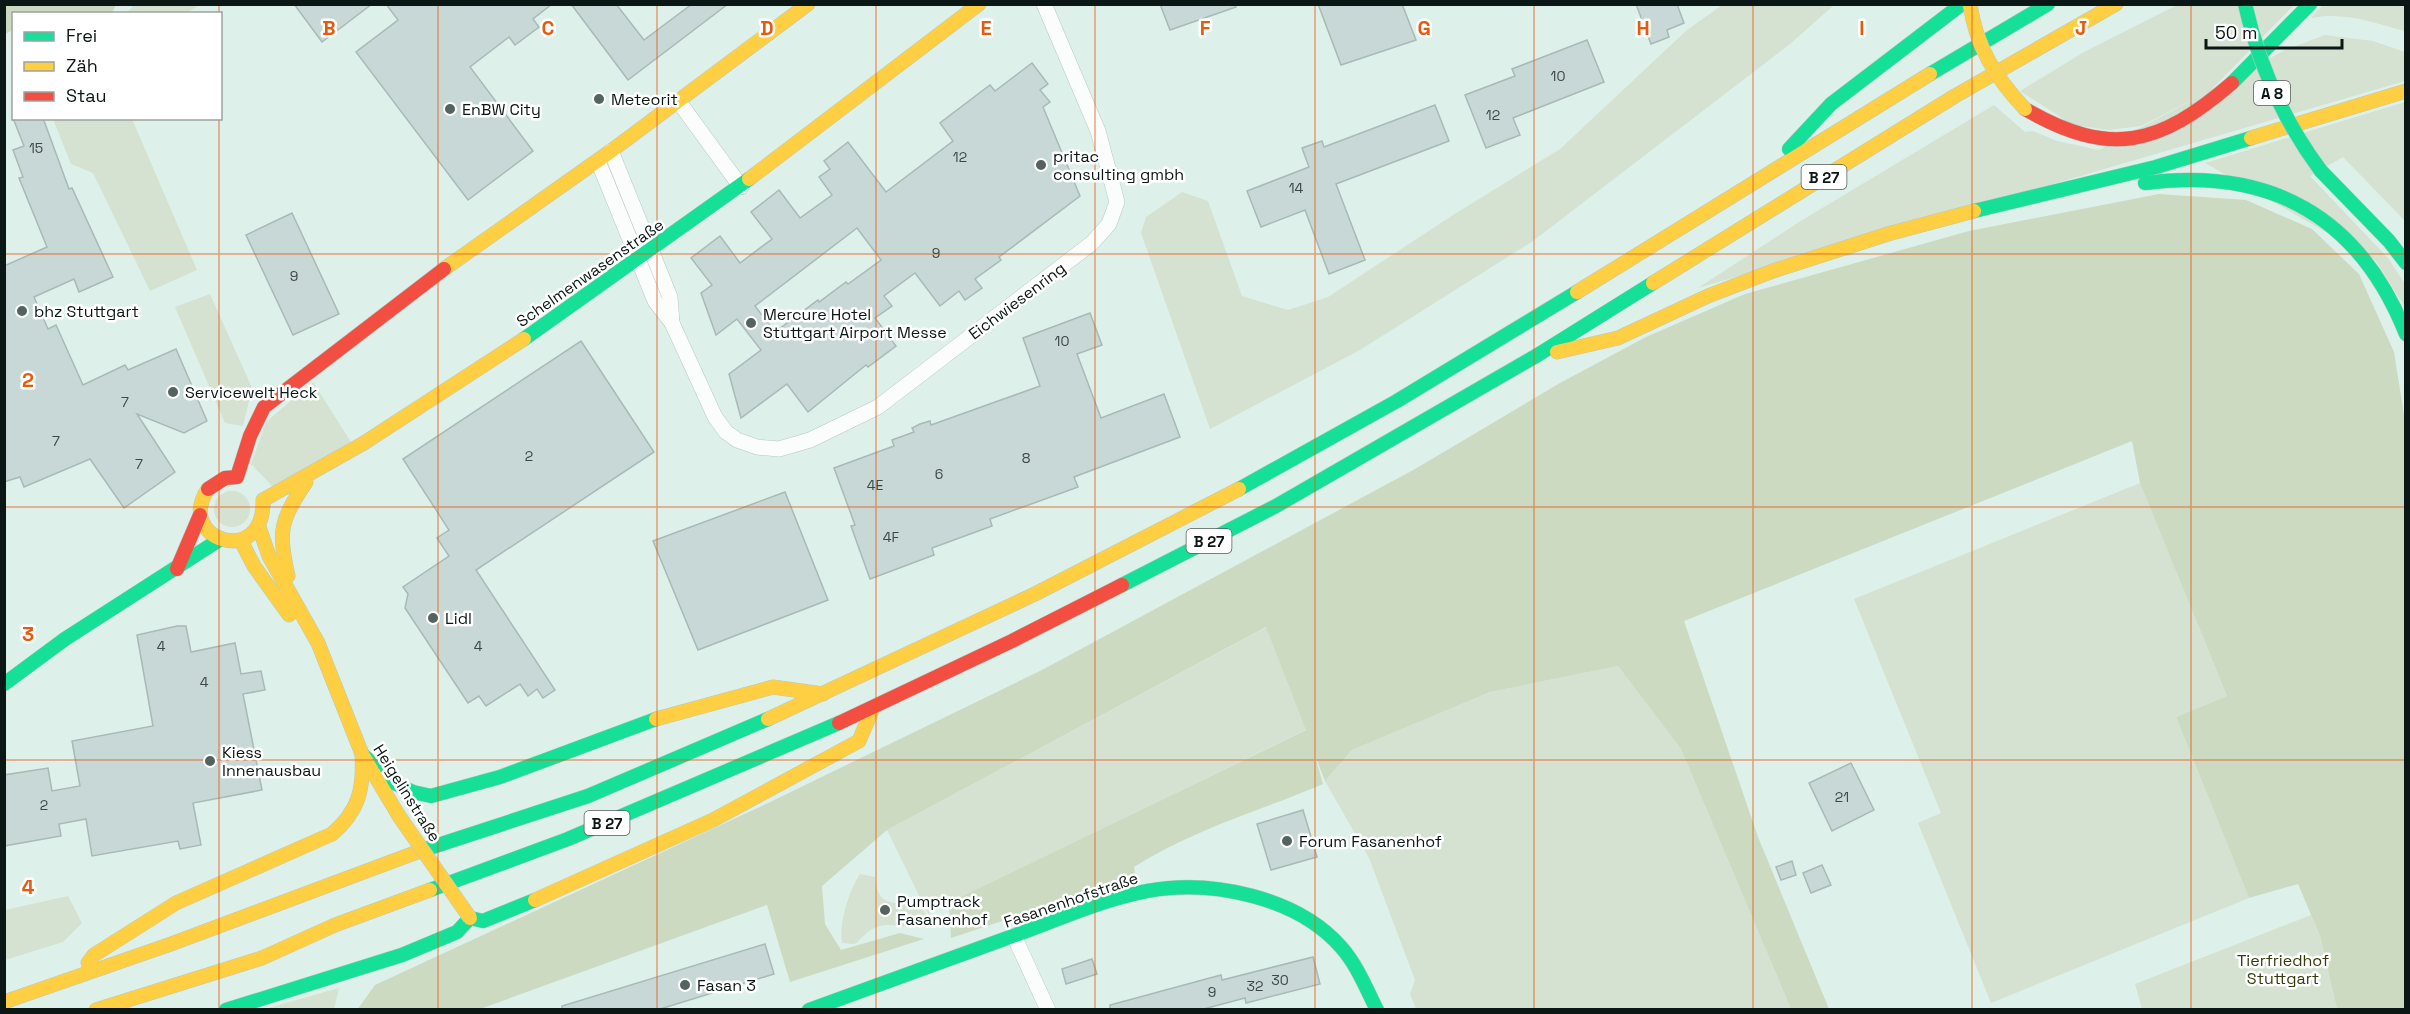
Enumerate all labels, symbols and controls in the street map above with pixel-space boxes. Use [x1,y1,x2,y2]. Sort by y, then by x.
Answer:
legend [12,12,222,120]
scale bar [2206,12,2342,50]
text: B [322,15,336,41]
text: C [542,15,555,41]
text: D [760,15,774,41]
text: E [980,15,992,41]
text: F [1200,15,1211,41]
text: G [1417,15,1431,41]
text: H [1636,15,1650,41]
text: I [1859,15,1865,41]
text: J [2075,15,2087,41]
text: 50 m [2215,21,2257,44]
text: Frei [66,24,97,47]
text: Zäh [66,54,98,77]
house number: 10 [1551,67,1565,85]
road number: A 8 [2254,81,2290,105]
text: Stau [66,84,106,107]
place label: Meteorit [611,89,678,110]
marker: Meteorit [592,92,606,106]
place label: EnBW City [462,99,541,120]
marker: EnBW City [443,102,457,116]
house number: 12 [1486,106,1500,124]
house number: 15 [29,139,43,157]
place label: pritac consulting gmbh [1053,146,1184,185]
house number: 12 [953,148,967,166]
marker: pritac consulting gmbh [1034,158,1048,172]
road number: B 27 [1802,165,1846,189]
house number: 14 [1289,179,1304,197]
street label: Schelmenwasenstraße [512,214,668,332]
house number: 9 [932,244,940,262]
street label: Eichwiesenring [964,258,1070,344]
house number: 9 [290,267,298,285]
place label: bhz Stuttgart [34,301,139,322]
marker: bhz Stuttgart [15,304,29,318]
place label: Mercure Hotel Stuttgart Airport Messe [763,304,947,343]
marker: Mercure Hotel Stuttgart Airport Messe [744,316,758,330]
house number: 10 [1055,332,1069,350]
text: 2 [22,367,34,393]
place label: Servicewelt Heck [185,382,318,403]
marker: Servicewelt Heck [166,385,180,399]
house number: 7 [121,393,129,411]
house number: 7 [52,432,60,450]
house number: 2 [525,447,533,465]
house number: 8 [1022,449,1031,467]
house number: 7 [135,455,143,473]
house number: 6 [935,465,943,483]
house number: 4E [867,476,883,494]
house number: 4F [883,528,900,546]
road number: B 27 [1186,529,1232,553]
place label: Lidl [445,608,472,629]
marker: Lidl [426,611,440,625]
text: 3 [22,621,34,647]
house number: 4 [157,637,166,655]
house number: 4 [474,637,483,655]
house number: 4 [200,673,209,691]
street label: Heigelinstraße [369,740,445,846]
place label: Kiess Innenausbau [222,742,321,781]
marker: Kiess Innenausbau [203,754,217,768]
house number: 21 [1835,788,1849,806]
house number: 2 [40,796,48,814]
road number: B 27 [584,811,630,835]
place label: Forum Fasanenhof [1299,831,1442,852]
marker: Forum Fasanenhof [1280,834,1294,848]
street label: Fasanenhofstraße [1001,867,1141,933]
text: 4 [22,874,35,900]
place label: Pumptrack Fasanenhof [897,891,988,930]
marker: Pumptrack Fasanenhof [878,903,892,917]
park label: Tierfriedhof Stuttgart [2237,950,2329,989]
house number: 30 [1271,971,1289,989]
place label: Fasan 3 [697,975,756,996]
house number: 32 [1247,977,1263,995]
marker: Fasan 3 [678,978,692,992]
house number: 9 [1208,983,1216,1001]

